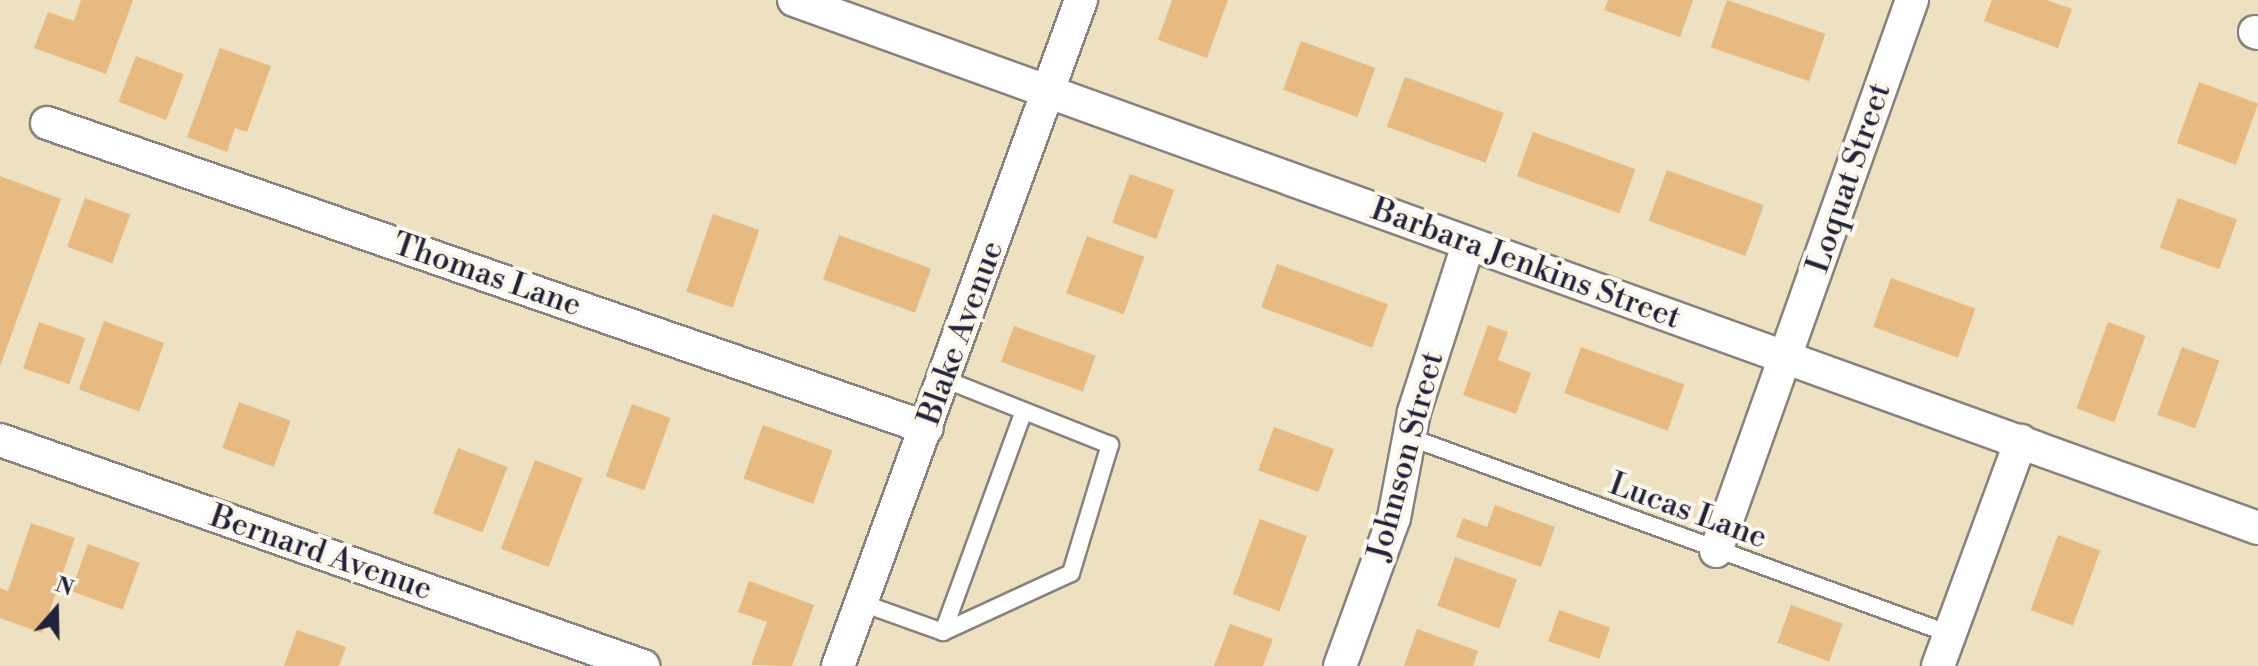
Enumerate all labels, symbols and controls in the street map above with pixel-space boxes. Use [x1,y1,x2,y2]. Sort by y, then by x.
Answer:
street label: Loquat Street [1799,78,1899,278]
street label: Barbara Jenkins Street [1366,190,1686,338]
street label: Thomas Lane [388,225,586,325]
street label: Blake Avenue [910,236,1012,430]
street label: Johnson Street [1360,347,1452,565]
street label: Lucas Lane [1604,465,1772,557]
street label: Bernard Avenue [205,497,437,609]
north arrow [16,570,96,650]
text: N [52,571,77,603]

